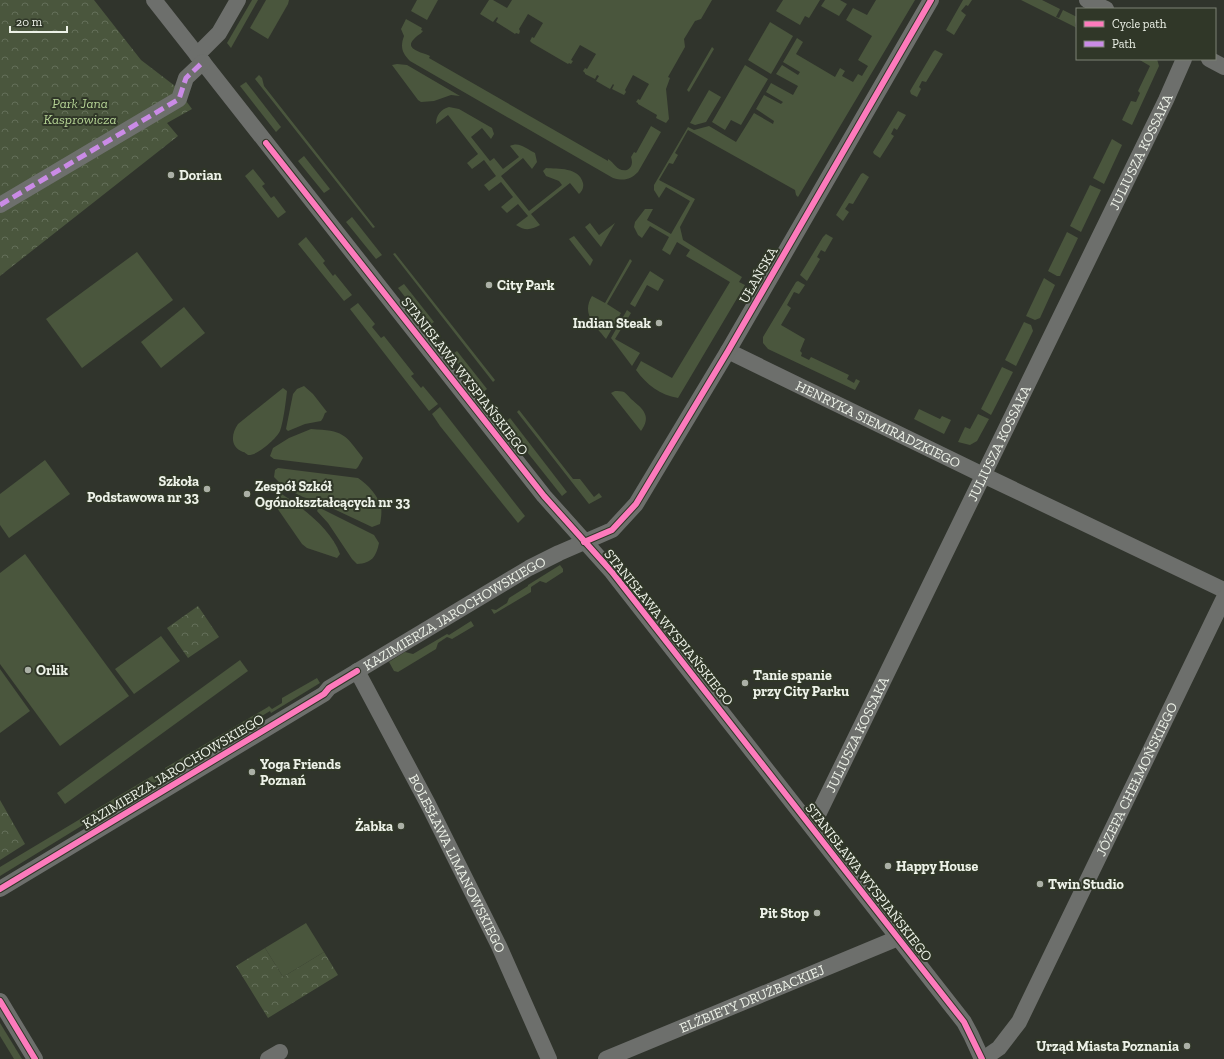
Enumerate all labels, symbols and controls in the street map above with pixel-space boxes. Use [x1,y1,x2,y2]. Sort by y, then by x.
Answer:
scale bar [10,8,67,34]
legend [1076,8,1216,60]
text: 20 m [16,15,43,29]
text: Cycle path [1112,17,1167,31]
text: Path [1112,37,1136,51]
street label: JULIUSZA KOSSAKA [1106,91,1177,213]
park label: Park Jana Kasprowicza [43,95,117,128]
place label: Dorian [179,167,223,184]
marker: Dorian [166,170,176,180]
street label: UŁAŃSKA [735,243,782,307]
place label: City Park [497,277,555,294]
marker: City Park [484,280,494,290]
street label: STANISŁAWA WYSPIAŃSKIEGO [398,294,532,459]
place label: Indian Steak [573,315,651,332]
marker: Indian Steak [654,318,664,328]
street label: HENRYKA SIEMIRADZKIEGO [793,377,963,472]
street label: JULIUSZA KOSSAKA [964,382,1035,504]
place label: Szkoła Podstawowa nr 33 [87,473,200,506]
place label: Zespół Szkół Ogónokształcących nr 33 [255,478,411,511]
marker: Szkoła Podstawowa nr 33 [202,484,212,494]
marker: Zespół Szkół Ogónokształcących nr 33 [242,489,252,499]
street label: STANISŁAWA WYSPIAŃSKIEGO [600,546,737,709]
street label: KAZIMIERZA JAROCHOWSKIEGO [360,553,549,674]
place label: Orlik [36,662,68,679]
marker: Orlik [23,665,33,675]
place label: Tanie spanie przy City Parku [753,667,849,700]
street label: JULIUSZA KOSSAKA [822,673,893,795]
marker: Tanie spanie przy City Parku [740,678,750,688]
street label: JÓZEFA CHEŁMOŃSKIEGO [1092,700,1181,859]
street label: KAZIMIERZA JAROCHOWSKIEGO [79,710,267,833]
place label: Yoga Friends Poznań [260,756,341,789]
marker: Yoga Friends Poznań [247,767,257,777]
street label: BOLESŁAWA LIMANOWSKIEGO [405,772,509,955]
street label: STANISŁAWA WYSPIAŃSKIEGO [802,800,936,965]
place label: Żabka [355,818,393,835]
marker: Żabka [396,821,406,831]
place label: Happy House [896,858,978,875]
marker: Happy House [883,861,893,871]
place label: Twin Studio [1048,876,1125,893]
marker: Twin Studio [1035,879,1045,889]
place label: Pit Stop [760,905,809,922]
marker: Pit Stop [812,908,822,918]
street label: ELŻBIETY DRUŻBACKIEJ [677,961,827,1037]
place label: Urząd Miasta Poznania [1036,1038,1179,1055]
marker: Urząd Miasta Poznania [1182,1041,1192,1051]

